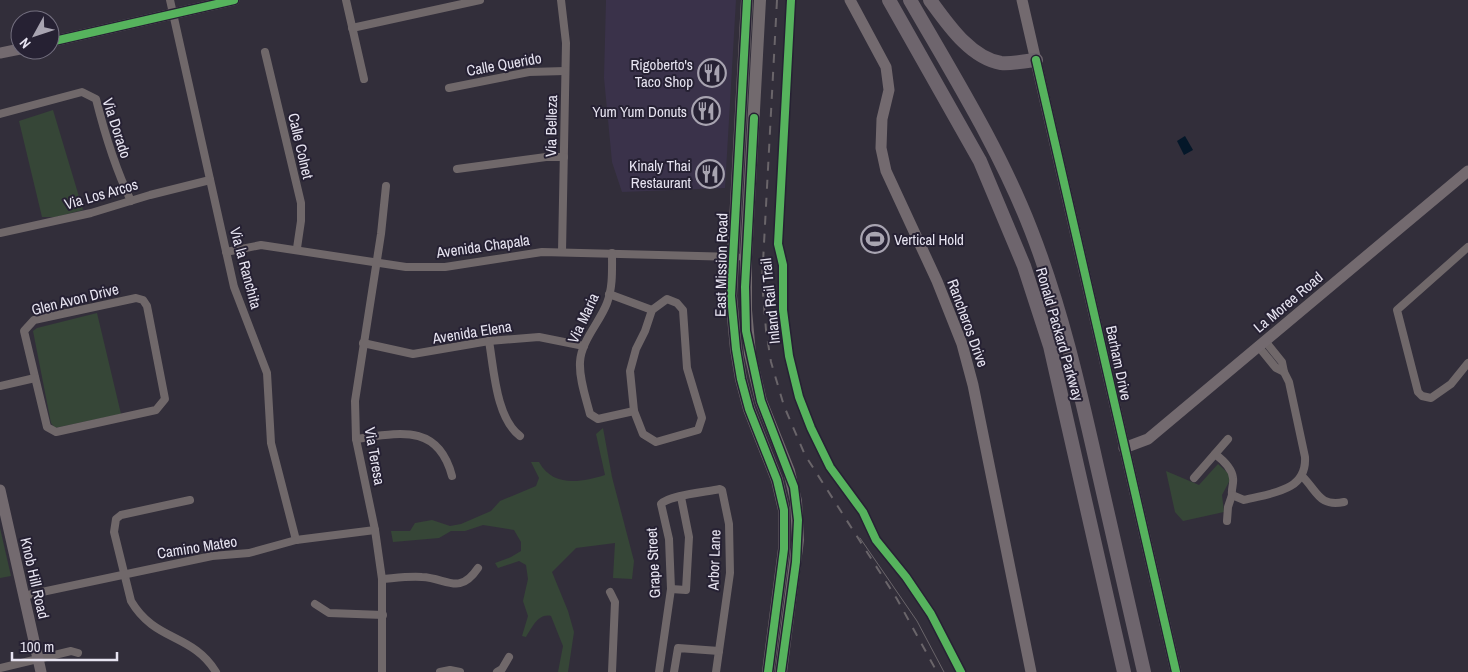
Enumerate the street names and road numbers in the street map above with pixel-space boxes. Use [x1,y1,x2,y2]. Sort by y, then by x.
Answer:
street label: Calle Querido [465,47,543,81]
street label: Via Dorado [97,95,137,161]
street label: Via Belleza [540,95,562,157]
street label: Calle Colnet [283,111,319,182]
street label: Via Los Arcos [62,173,140,215]
street label: East Mission Road [710,213,732,317]
street label: Via la Ranchita [225,225,267,311]
street label: Avenida Chapala [434,229,531,263]
street label: Inland Rail Trail [755,257,785,345]
street label: Ronald Packard Parkway [1031,265,1089,404]
street label: La Moree Road [1249,267,1327,337]
street label: Rancheros Drive [942,276,994,370]
street label: Glen Avon Drive [29,278,121,320]
street label: Via Maria [562,289,604,347]
street label: Avenida Elena [430,315,513,349]
street label: Barham Drive [1101,324,1137,402]
street label: Via Teresa [360,425,390,487]
street label: Grape Street [641,527,665,599]
street label: Arbor Lane [702,529,726,592]
street label: Camino Mateo [156,530,239,564]
street label: Knob Hill Road [15,535,55,621]

